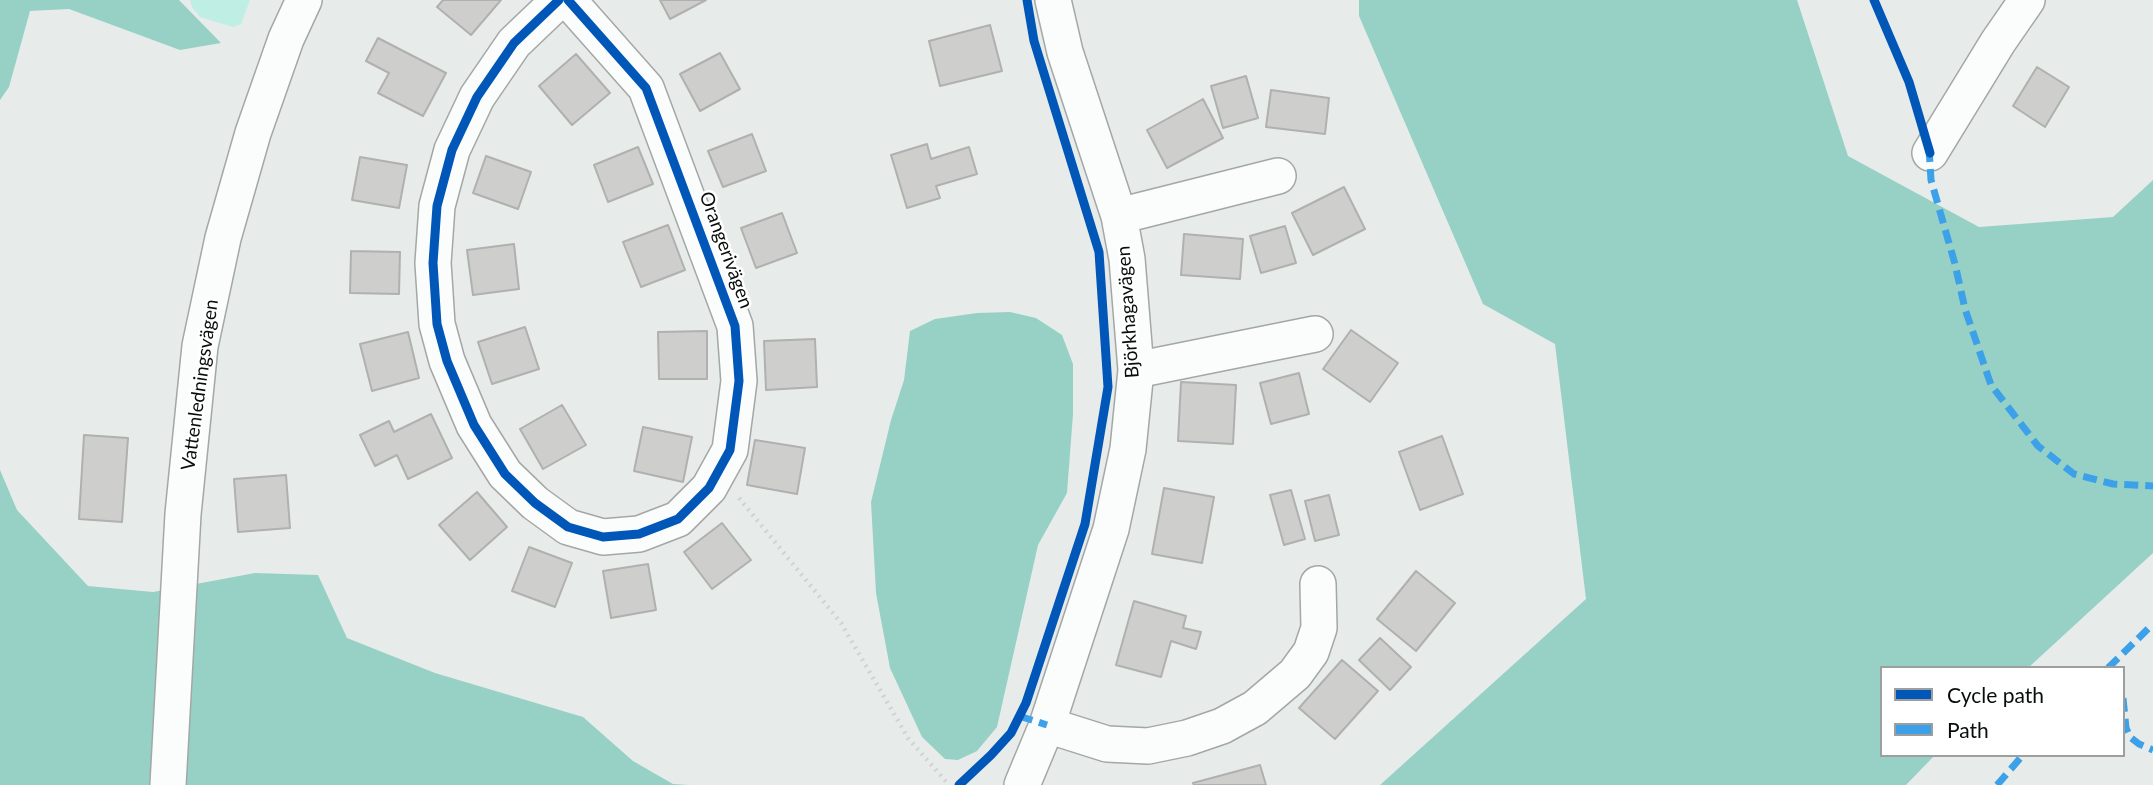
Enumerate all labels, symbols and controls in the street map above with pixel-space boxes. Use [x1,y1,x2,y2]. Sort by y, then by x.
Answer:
street label: Orangerivägen [694,189,758,311]
street label: Björkhagavägen [1112,245,1144,379]
street label: Vattenledningsvägen [177,298,223,472]
legend [1880,666,2125,757]
text: Cycle path [1947,682,2044,707]
text: Path [1947,717,1989,742]

